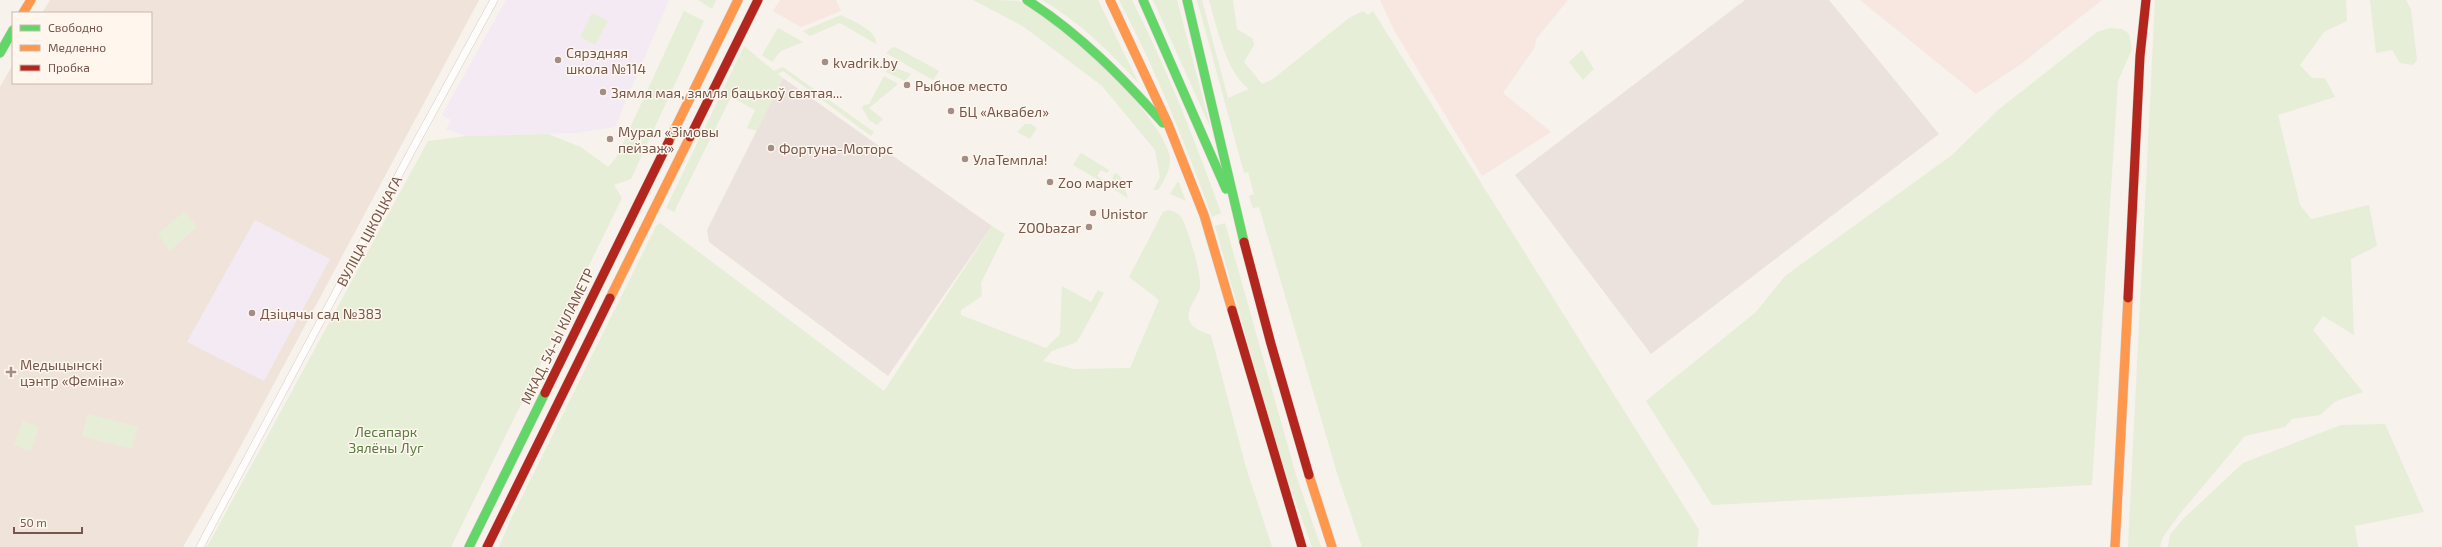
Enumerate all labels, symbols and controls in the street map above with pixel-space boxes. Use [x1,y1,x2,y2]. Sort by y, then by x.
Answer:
legend [12,12,152,84]
text: Свободно [48,20,103,34]
text: Медленно [48,40,106,54]
place label: Сярэдняя школа №114 [566,44,646,77]
place label: kvadrik.by [833,54,899,71]
marker: Сярэдняя школа №114 [553,55,563,65]
marker: kvadrik.by [820,57,830,67]
text: Пробка [48,60,90,74]
place label: Рыбное место [915,77,1008,94]
marker: Рыбное место [902,80,912,90]
place label: Зямля мая, зямля бацькоў святая... [611,84,842,101]
marker: Зямля мая, зямля бацькоў святая... [598,87,608,97]
place label: БЦ «Аквабел» [959,103,1049,120]
marker: БЦ «Аквабел» [946,106,956,116]
place label: Мурал «Зімовы пейзаж» [618,123,719,156]
marker: Мурал «Зімовы пейзаж» [605,134,615,144]
place label: Фортуна-Моторс [779,140,893,157]
marker: Фортуна-Моторс [766,143,776,153]
place label: УлаТемпла! [973,151,1048,168]
marker: УлаТемпла! [960,154,970,164]
street label: ВУЛІЦА ЦІКОЦКАГА [333,173,405,289]
place label: Zoo маркет [1058,174,1133,191]
marker: Zoo маркет [1045,177,1055,187]
place label: Unistor [1101,205,1148,222]
marker: Unistor [1088,208,1098,218]
place label: ZOObazar [1018,219,1081,236]
marker: ZOObazar [1084,222,1094,232]
street label: МКАД, 54-Ы КІЛАМЕТР [517,265,597,407]
place label: Дзіцячы сад №383 [260,305,382,322]
marker: Дзіцячы сад №383 [247,308,257,318]
place label: Медыцынскі цэнтр «Феміна» [20,356,124,389]
marker: Медыцынскі цэнтр «Феміна» [5,366,17,378]
park label: Лесапарк Зялёны Луг [348,423,424,456]
scale bar [14,509,82,535]
text: 50 m [20,515,47,529]

